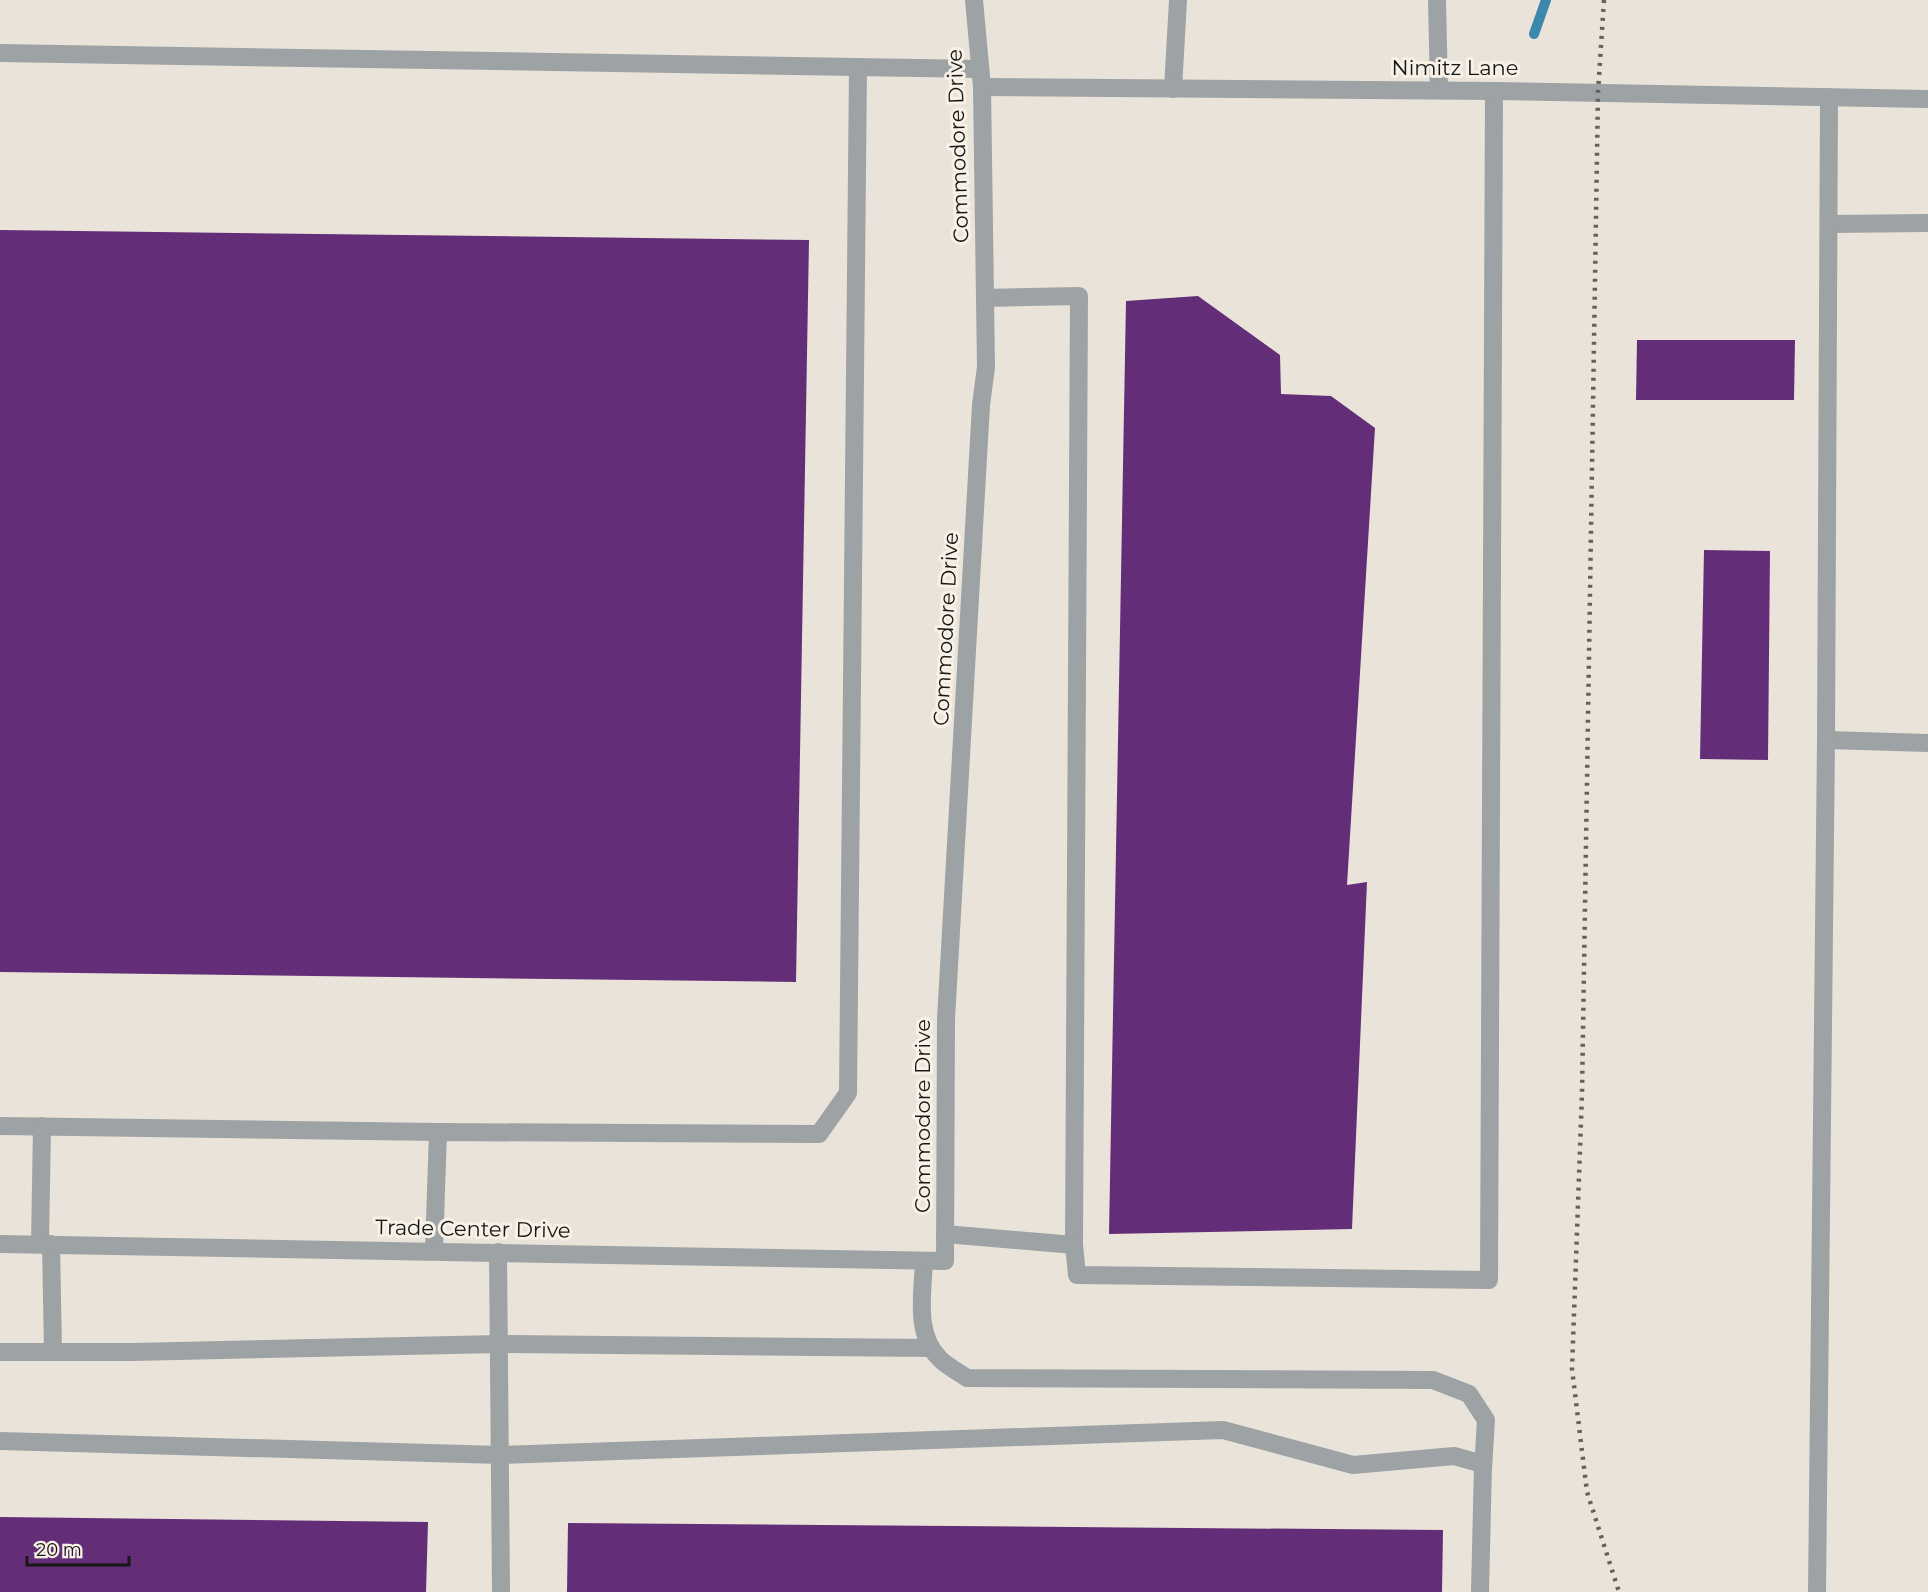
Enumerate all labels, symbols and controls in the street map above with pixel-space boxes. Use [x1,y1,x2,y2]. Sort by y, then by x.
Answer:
street label: Commodore Drive [942,49,973,243]
street label: Nimitz Lane [1392,55,1518,80]
street label: Commodore Drive [928,531,963,727]
street label: Commodore Drive [910,1019,935,1213]
street label: Trade Center Drive [375,1214,571,1243]
scale bar [27,1529,129,1567]
text: 20 m [36,1539,82,1561]

